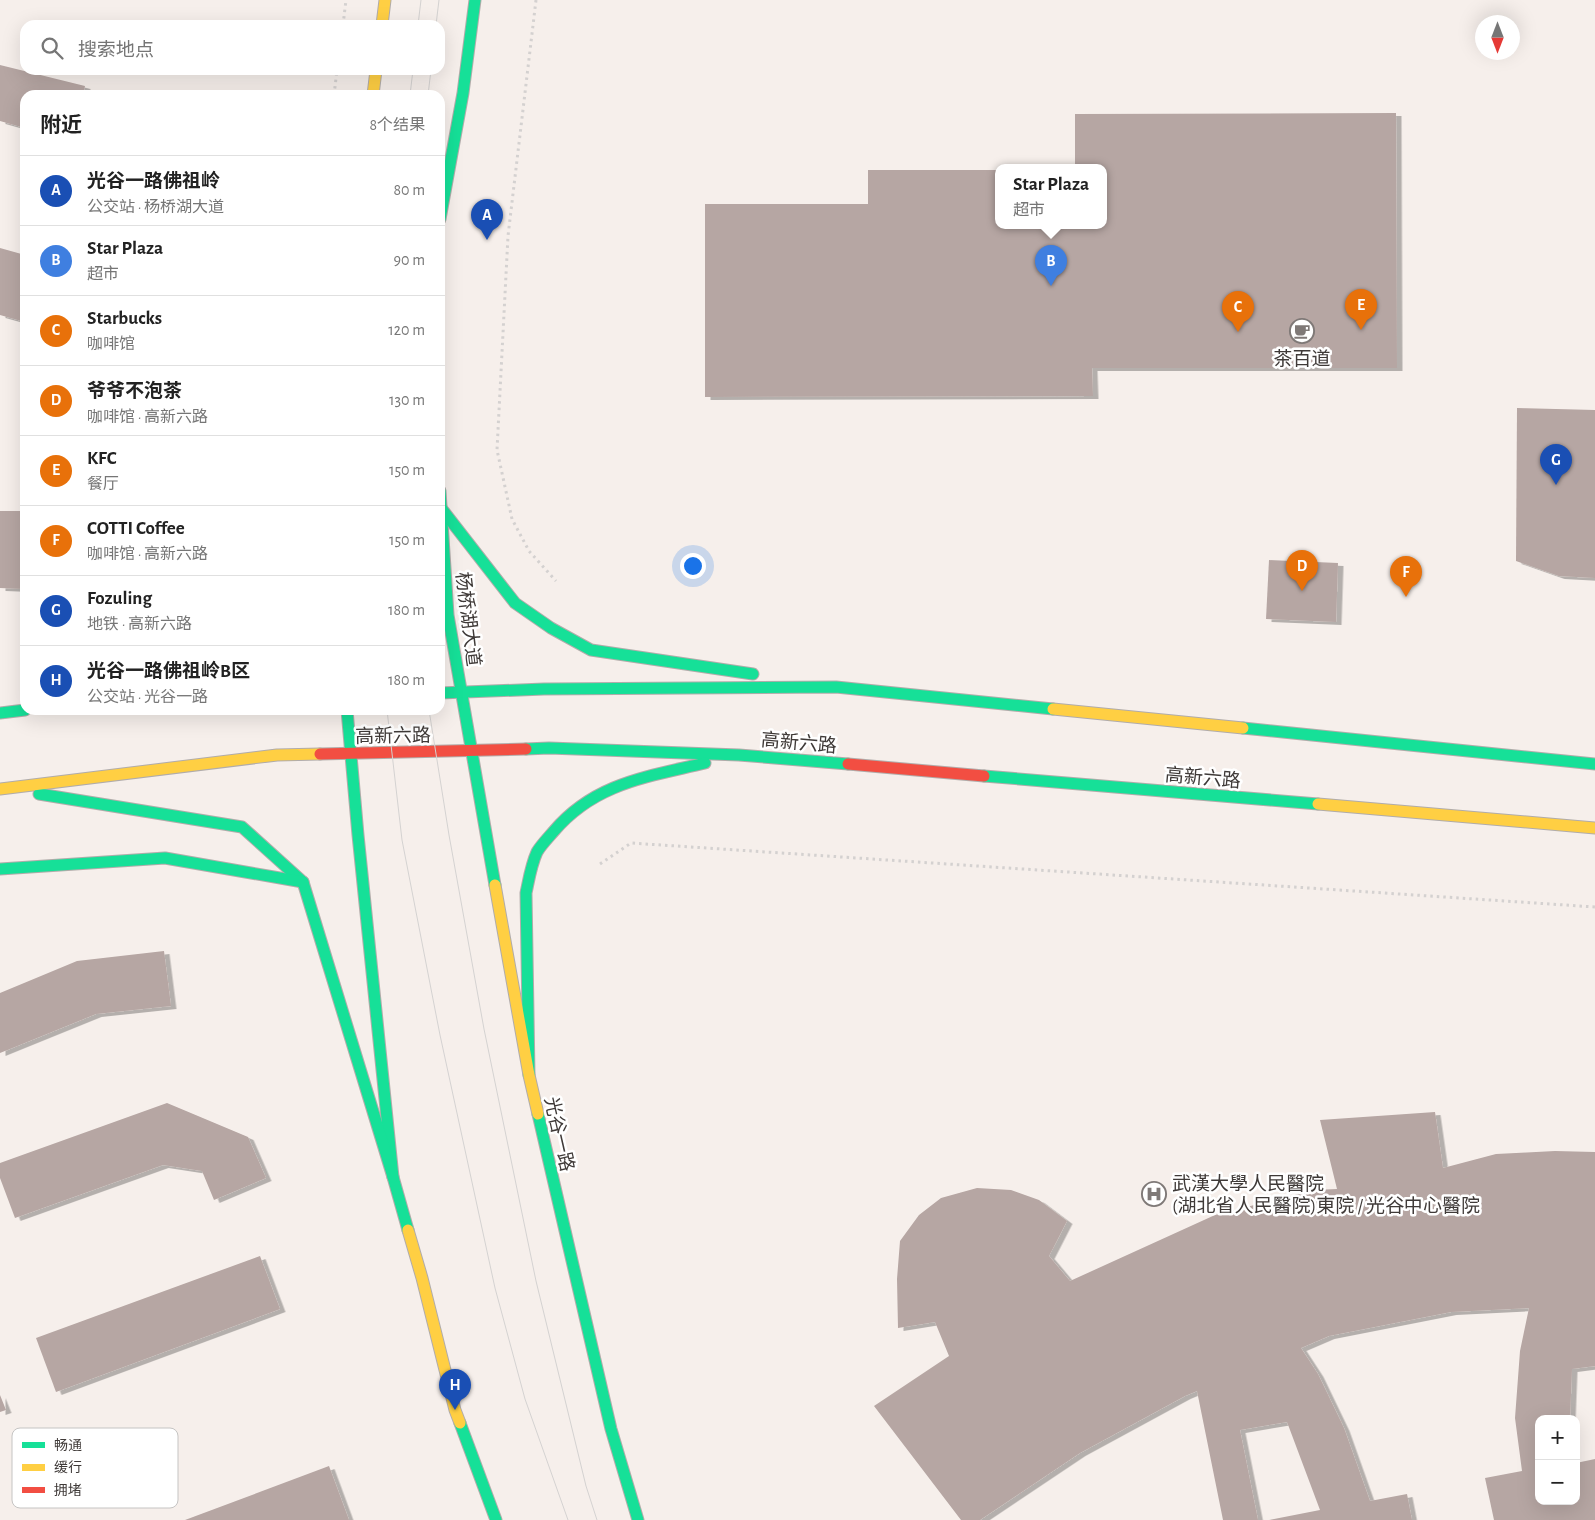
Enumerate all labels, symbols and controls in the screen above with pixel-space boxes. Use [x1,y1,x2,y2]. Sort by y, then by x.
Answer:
north arrow [1475,15,1520,60]
search box [20,20,445,75]
icon: search [38,34,66,62]
text: 搜索地点 [78,41,154,60]
text: 附近 [40,115,82,136]
text: 8个结果 [369,117,425,133]
popup [995,164,1107,229]
text: 光谷一路佛祖岭 [87,172,220,191]
text: Star Plaza [1013,175,1089,194]
text: A [51,182,61,198]
text: 80 m [394,182,425,198]
text: 公交站 · 杨桥湖大道 [87,199,224,215]
pin: A [471,199,503,240]
text: 超市 [1013,202,1045,218]
text: Star Plaza [87,239,163,258]
pin: B [1035,245,1067,286]
text: B [51,252,61,268]
text: 90 m [394,252,425,268]
text: 超市 [87,266,119,282]
pin: E [1345,289,1377,330]
pin: C [1222,291,1254,332]
text: Starbucks [87,309,162,328]
cafe icon: 茶百道 [1289,318,1315,344]
text: C [52,322,60,338]
text: 120 m [388,322,425,338]
text: 咖啡馆 [87,336,135,352]
place label: 茶百道 [1273,349,1331,369]
text: 爷爷不泡茶 [87,382,182,401]
text: D [51,392,61,408]
text: 130 m [389,392,425,408]
text: 咖啡馆 · 高新六路 [87,409,208,425]
pin: G [1540,444,1572,485]
text: KFC [87,449,117,468]
text: E [52,462,60,478]
text: 150 m [389,462,425,478]
text: 餐厅 [87,476,119,492]
text: COTTI Coffee [87,519,185,538]
text: F [52,532,60,548]
text: 150 m [389,532,425,548]
text: 咖啡馆 · 高新六路 [87,546,208,562]
pin: D [1286,550,1318,591]
your location [680,553,706,579]
pin: F [1390,556,1422,597]
street label: 杨桥湖大道 [452,571,484,667]
text: Fozuling [87,589,152,608]
text: G [51,602,61,618]
text: 180 m [388,602,425,618]
text: 地铁 · 高新六路 [87,616,192,632]
text: 光谷一路佛祖岭B区 [87,662,250,681]
text: H [50,672,62,688]
text: 180 m [388,672,425,688]
text: 公交站 · 光谷一路 [87,689,208,705]
street label: 高新六路 [355,724,431,747]
street label: 高新六路 [760,729,838,756]
street label: 高新六路 [1164,764,1242,791]
street label: 光谷一路 [541,1095,577,1174]
place label: 武漢大學人民醫院 (湖北省人民醫院)東院 / 光谷中心醫院 [1172,1173,1480,1216]
hospital icon: 武漢大學人民醫院 (湖北省人民醫院)東院 / 光谷中心醫院 [1141,1181,1167,1207]
pin: H [439,1369,471,1410]
map controls [1535,1415,1580,1505]
button: + [1535,1415,1580,1460]
legend [12,1428,178,1508]
text: 畅通 [54,1438,82,1453]
text: 缓行 [54,1460,82,1475]
button: − [1535,1460,1580,1505]
text: 拥堵 [54,1483,82,1498]

